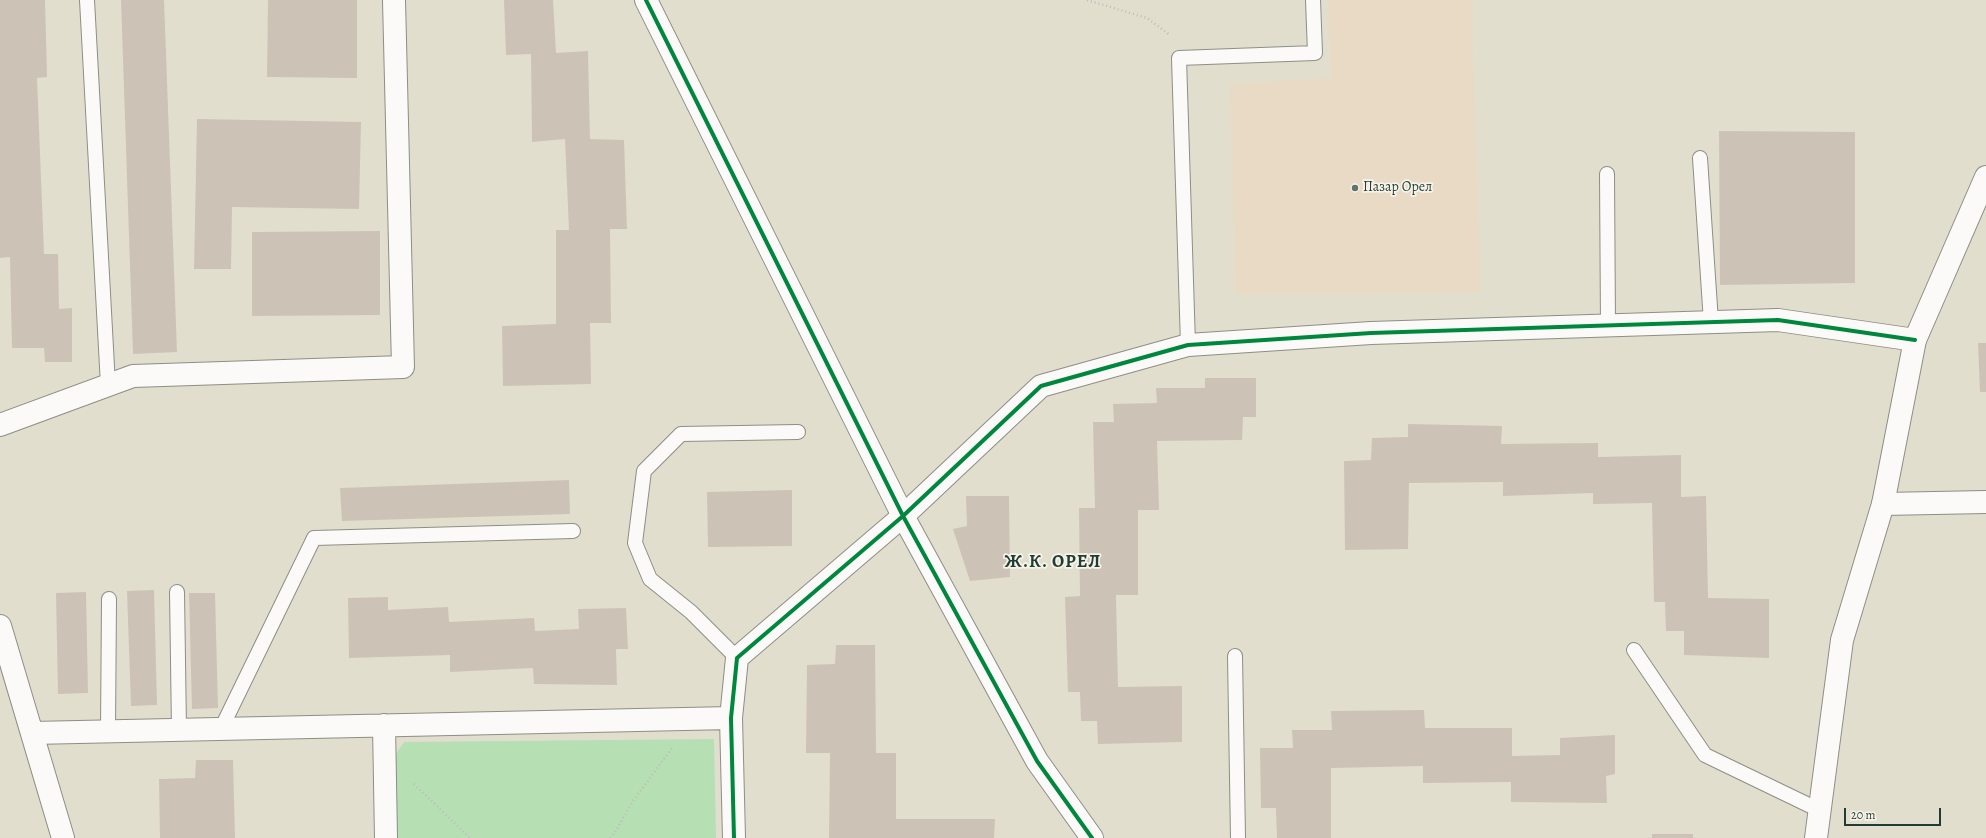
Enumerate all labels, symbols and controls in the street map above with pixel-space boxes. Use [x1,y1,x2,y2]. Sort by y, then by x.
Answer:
place label: Пазар Орел [1363,180,1432,196]
marker: Пазар Орел [1350,183,1360,193]
district label: Ж.К. ОРЕЛ [1005,552,1101,574]
scale bar [1846,800,1943,826]
text: 20 m [1851,807,1875,823]

